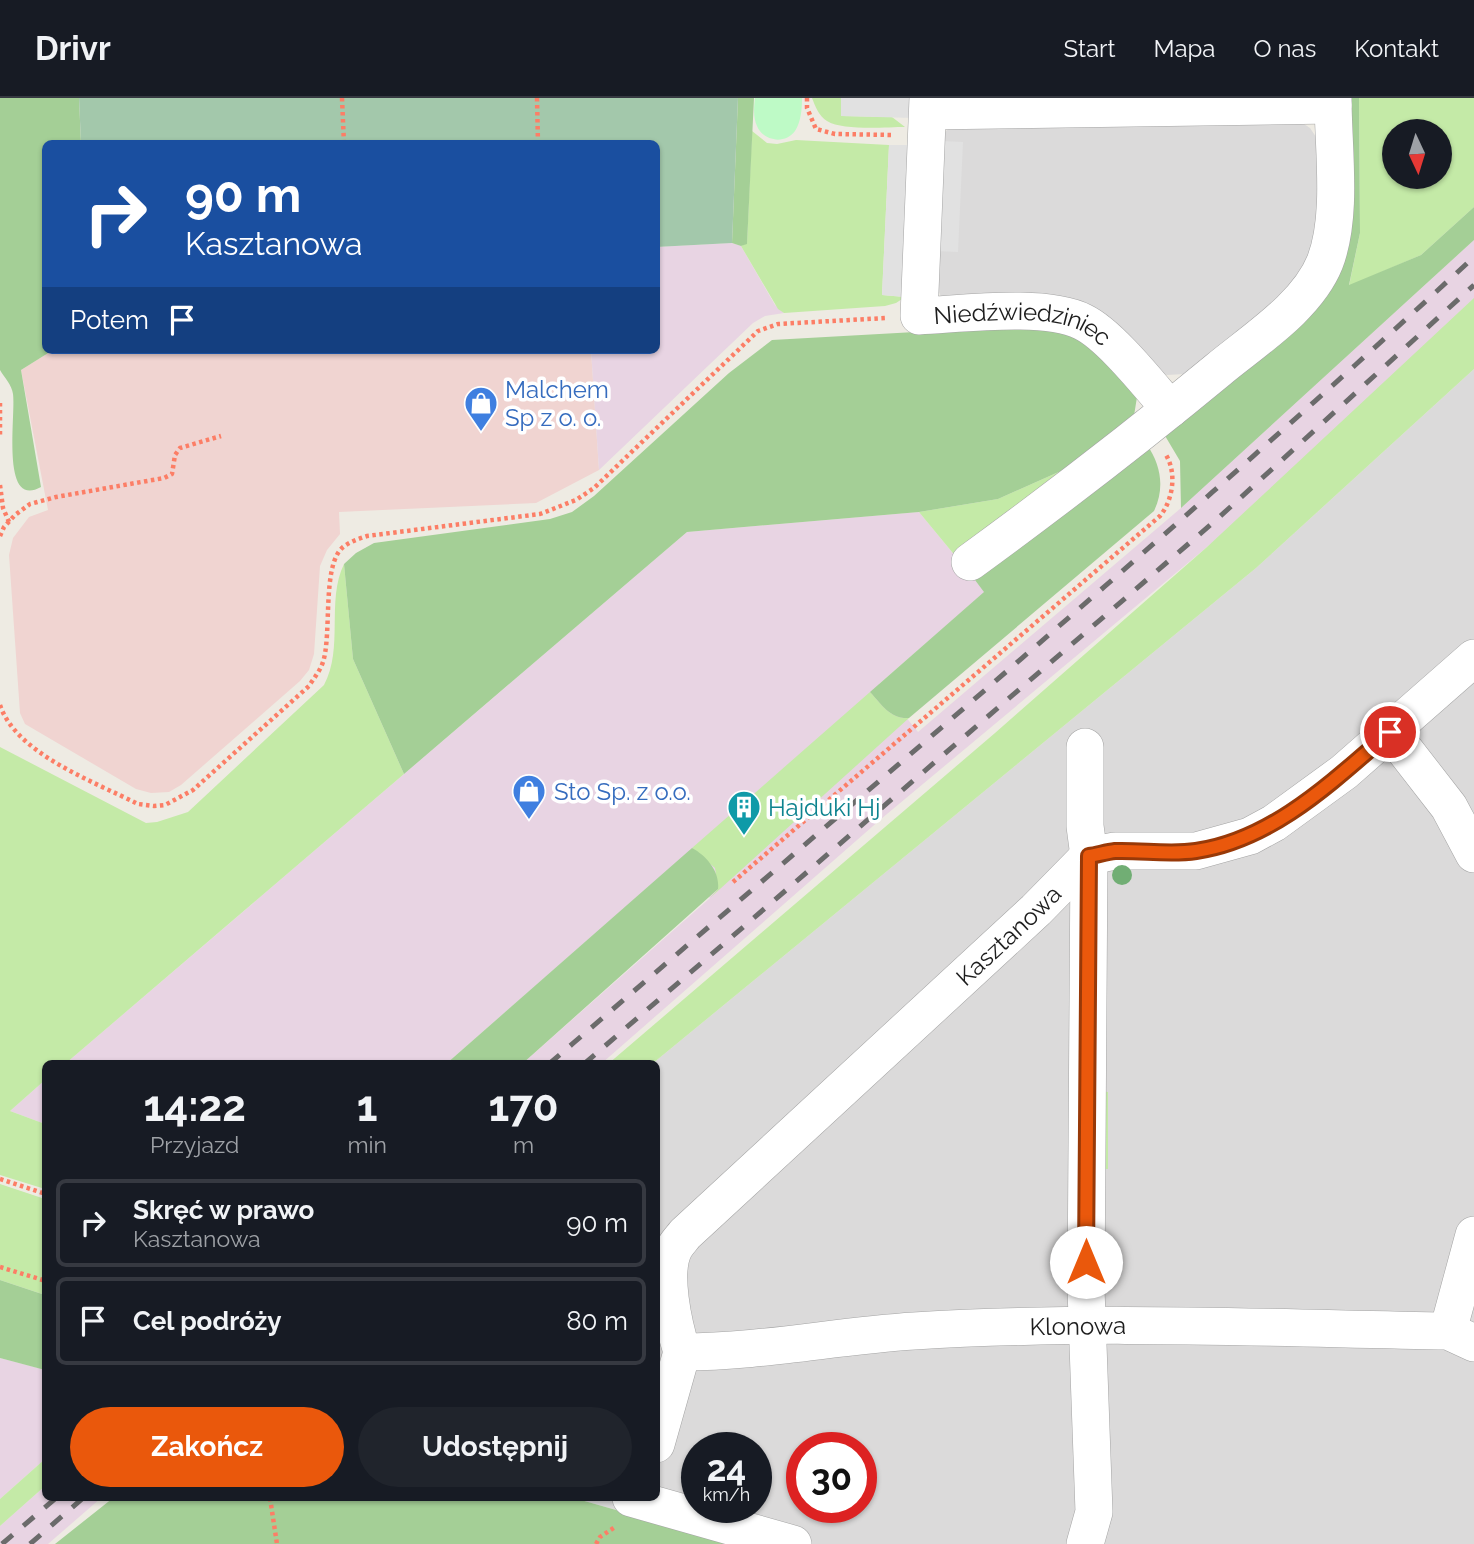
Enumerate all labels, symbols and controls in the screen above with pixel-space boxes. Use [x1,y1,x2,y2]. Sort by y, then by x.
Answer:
text: Drivr [35,29,111,68]
text: Start [1064,34,1116,63]
text: Mapa [1154,34,1215,63]
text: O nas [1253,34,1316,63]
text: Kontakt [1354,34,1439,63]
north arrow [1382,119,1452,189]
map controls [1382,119,1452,189]
text: 90 m [185,166,301,223]
icon: right [70,168,161,259]
text: Kasztanowa [185,225,363,262]
street label: Niedźwiedziniec [933,296,1118,351]
icon: arrive [163,301,201,339]
text: Potem [70,305,149,335]
place label: Malchem Sp z o. o. [505,375,609,432]
shop icon: Malchem Sp z o. o. [462,384,500,433]
pin [1360,702,1420,762]
icon: arrive [1371,713,1409,751]
shop icon: Sto Sp. z o.o. [510,772,548,821]
place label: Sto Sp. z o.o. [554,777,691,806]
building icon: Hajduki Hj [725,788,763,837]
place label: Hajduki Hj [768,793,880,822]
street label: Kasztanowa [950,879,1067,991]
text: 14:22 [143,1082,246,1131]
text: 1 [357,1082,378,1131]
text: 170 [488,1082,559,1131]
text: Przyjazd [150,1131,239,1158]
text: min [347,1131,387,1158]
text: m [513,1131,534,1158]
text: Skręć w prawo [133,1195,314,1225]
icon: right [74,1204,112,1242]
text: 90 m [566,1208,628,1238]
text: Kasztanowa [133,1225,261,1252]
position arrow [1049,1225,1123,1299]
icon: arrive [74,1302,112,1340]
text: Cel podróży [133,1306,282,1336]
text: 80 m [566,1306,628,1336]
street label: Klonowa [1029,1311,1126,1341]
button: Zakończ [70,1407,344,1487]
button: Udostępnij [358,1407,632,1487]
speed limit sign: 30 [786,1432,877,1523]
text: 24 [707,1448,746,1489]
text: km/h [703,1484,750,1505]

